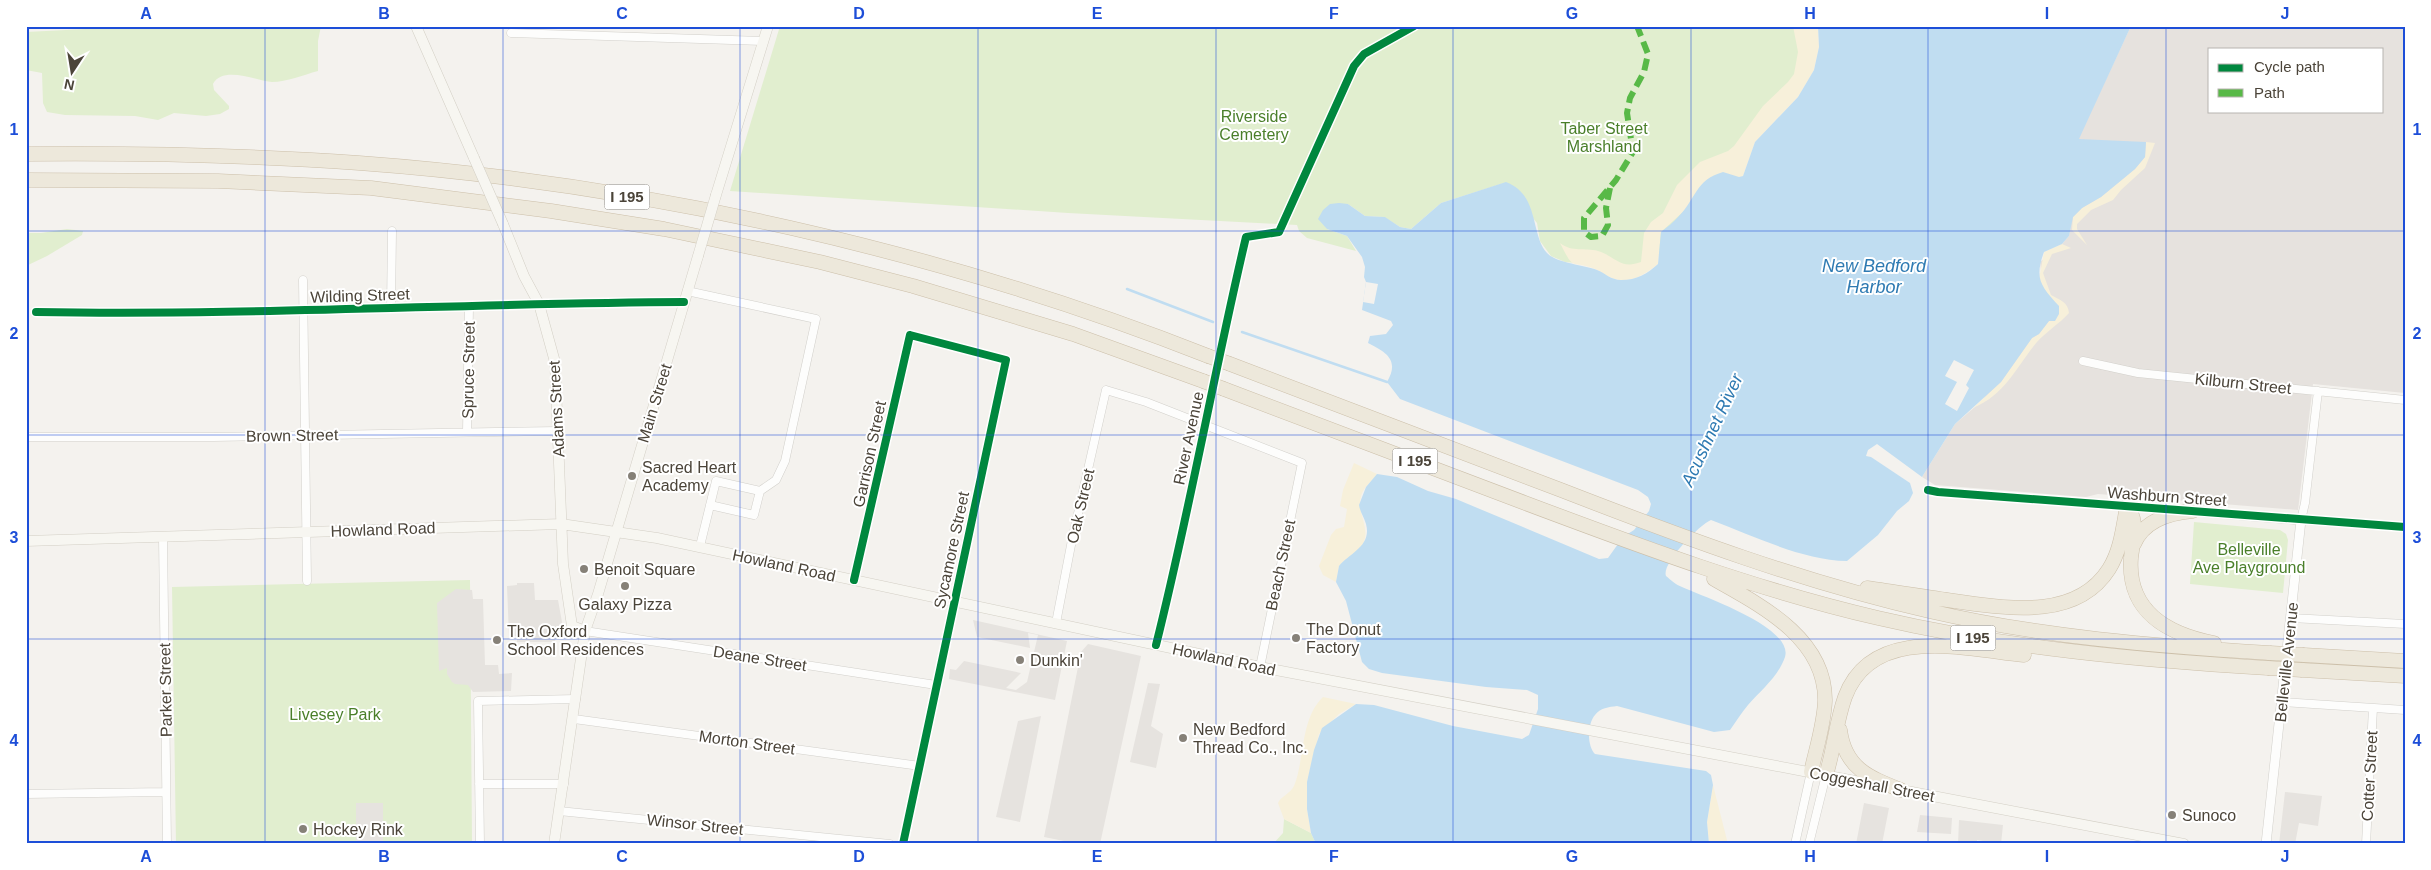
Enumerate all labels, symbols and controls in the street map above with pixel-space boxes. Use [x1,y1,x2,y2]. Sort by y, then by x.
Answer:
text: A [140,5,152,22]
text: B [378,5,390,22]
text: C [616,5,628,22]
text: D [853,5,865,22]
text: E [1092,5,1103,22]
text: F [1329,5,1339,22]
text: G [1566,5,1578,22]
text: H [1804,5,1816,22]
text: I [2045,5,2049,22]
text: J [2281,5,2289,22]
north arrow [48,48,98,98]
legend [2208,48,2384,112]
text: Cycle path [2254,58,2325,75]
text: N [63,76,76,94]
text: Path [2254,84,2285,101]
park label: Riverside Cemetery [1219,108,1289,143]
park label: Taber Street Marshland [1560,120,1648,155]
text: 1 [10,121,19,138]
text: 1 [2413,121,2422,138]
road number: I 195 [604,184,650,210]
water label: New Bedford Harbor [1822,256,1927,297]
street label: Wilding Street [310,285,411,306]
street label: Spruce Street [459,320,478,419]
text: 2 [10,325,19,342]
text: 2 [2413,325,2422,342]
street label: Adams Street [545,360,568,458]
street label: Main Street [634,361,675,445]
water label: Acushnet River [1677,370,1747,490]
street label: Kilburn Street [2194,370,2293,397]
street label: River Avenue [1170,390,1207,486]
street label: Garrison Street [850,399,889,509]
street label: Brown Street [246,426,339,445]
road number: I 195 [1392,448,1438,474]
place label: Sacred Heart Academy [642,459,737,494]
street label: Oak Street [1064,466,1097,545]
marker: Sacred Heart Academy [626,470,638,482]
street label: Washburn Street [2107,484,2228,509]
street label: Sycamore Street [931,490,972,610]
street label: Beach Street [1263,518,1299,612]
street label: Howland Road [330,519,436,540]
text: 3 [10,529,19,546]
text: 3 [2413,529,2422,546]
park label: Belleville Ave Playground [2193,541,2305,576]
street label: Howland Road [731,546,837,585]
place label: Benoit Square [594,561,696,578]
marker: Benoit Square [578,563,590,575]
marker: Galaxy Pizza [619,580,631,592]
place label: Galaxy Pizza [578,596,672,613]
street label: Belleville Avenue [2272,601,2301,723]
place label: The Donut Factory [1306,621,1381,656]
place label: The Oxford School Residences [507,623,644,658]
road number: I 195 [1950,626,1996,650]
marker: The Donut Factory [1290,632,1302,644]
marker: The Oxford School Residences [491,634,503,646]
street label: Howland Road [1171,640,1277,679]
street label: Parker Street [156,642,175,737]
street label: Deane Street [712,643,808,674]
place label: Dunkin' [1030,652,1083,669]
marker: Dunkin' [1014,654,1026,666]
park label: Livesey Park [289,706,382,723]
place label: New Bedford Thread Co., Inc. [1193,721,1308,756]
street label: Morton Street [698,727,797,758]
street label: Cotter Street [2359,730,2380,822]
text: 4 [10,732,19,749]
marker: New Bedford Thread Co., Inc. [1177,732,1189,744]
text: 4 [2413,732,2422,749]
street label: Coggeshall Street [1808,764,1936,805]
place label: Sunoco [2182,807,2236,824]
marker: Sunoco [2166,809,2178,821]
street label: Winsor Street [646,811,745,838]
place label: Hockey Rink [313,821,404,838]
marker: Hockey Rink [297,823,309,835]
text: A [140,848,152,865]
text: B [378,848,390,865]
text: C [616,848,628,865]
text: D [853,848,865,865]
text: E [1092,848,1103,865]
text: F [1329,848,1339,865]
text: G [1566,848,1578,865]
text: H [1804,848,1816,865]
text: I [2045,848,2049,865]
text: J [2281,848,2289,865]

